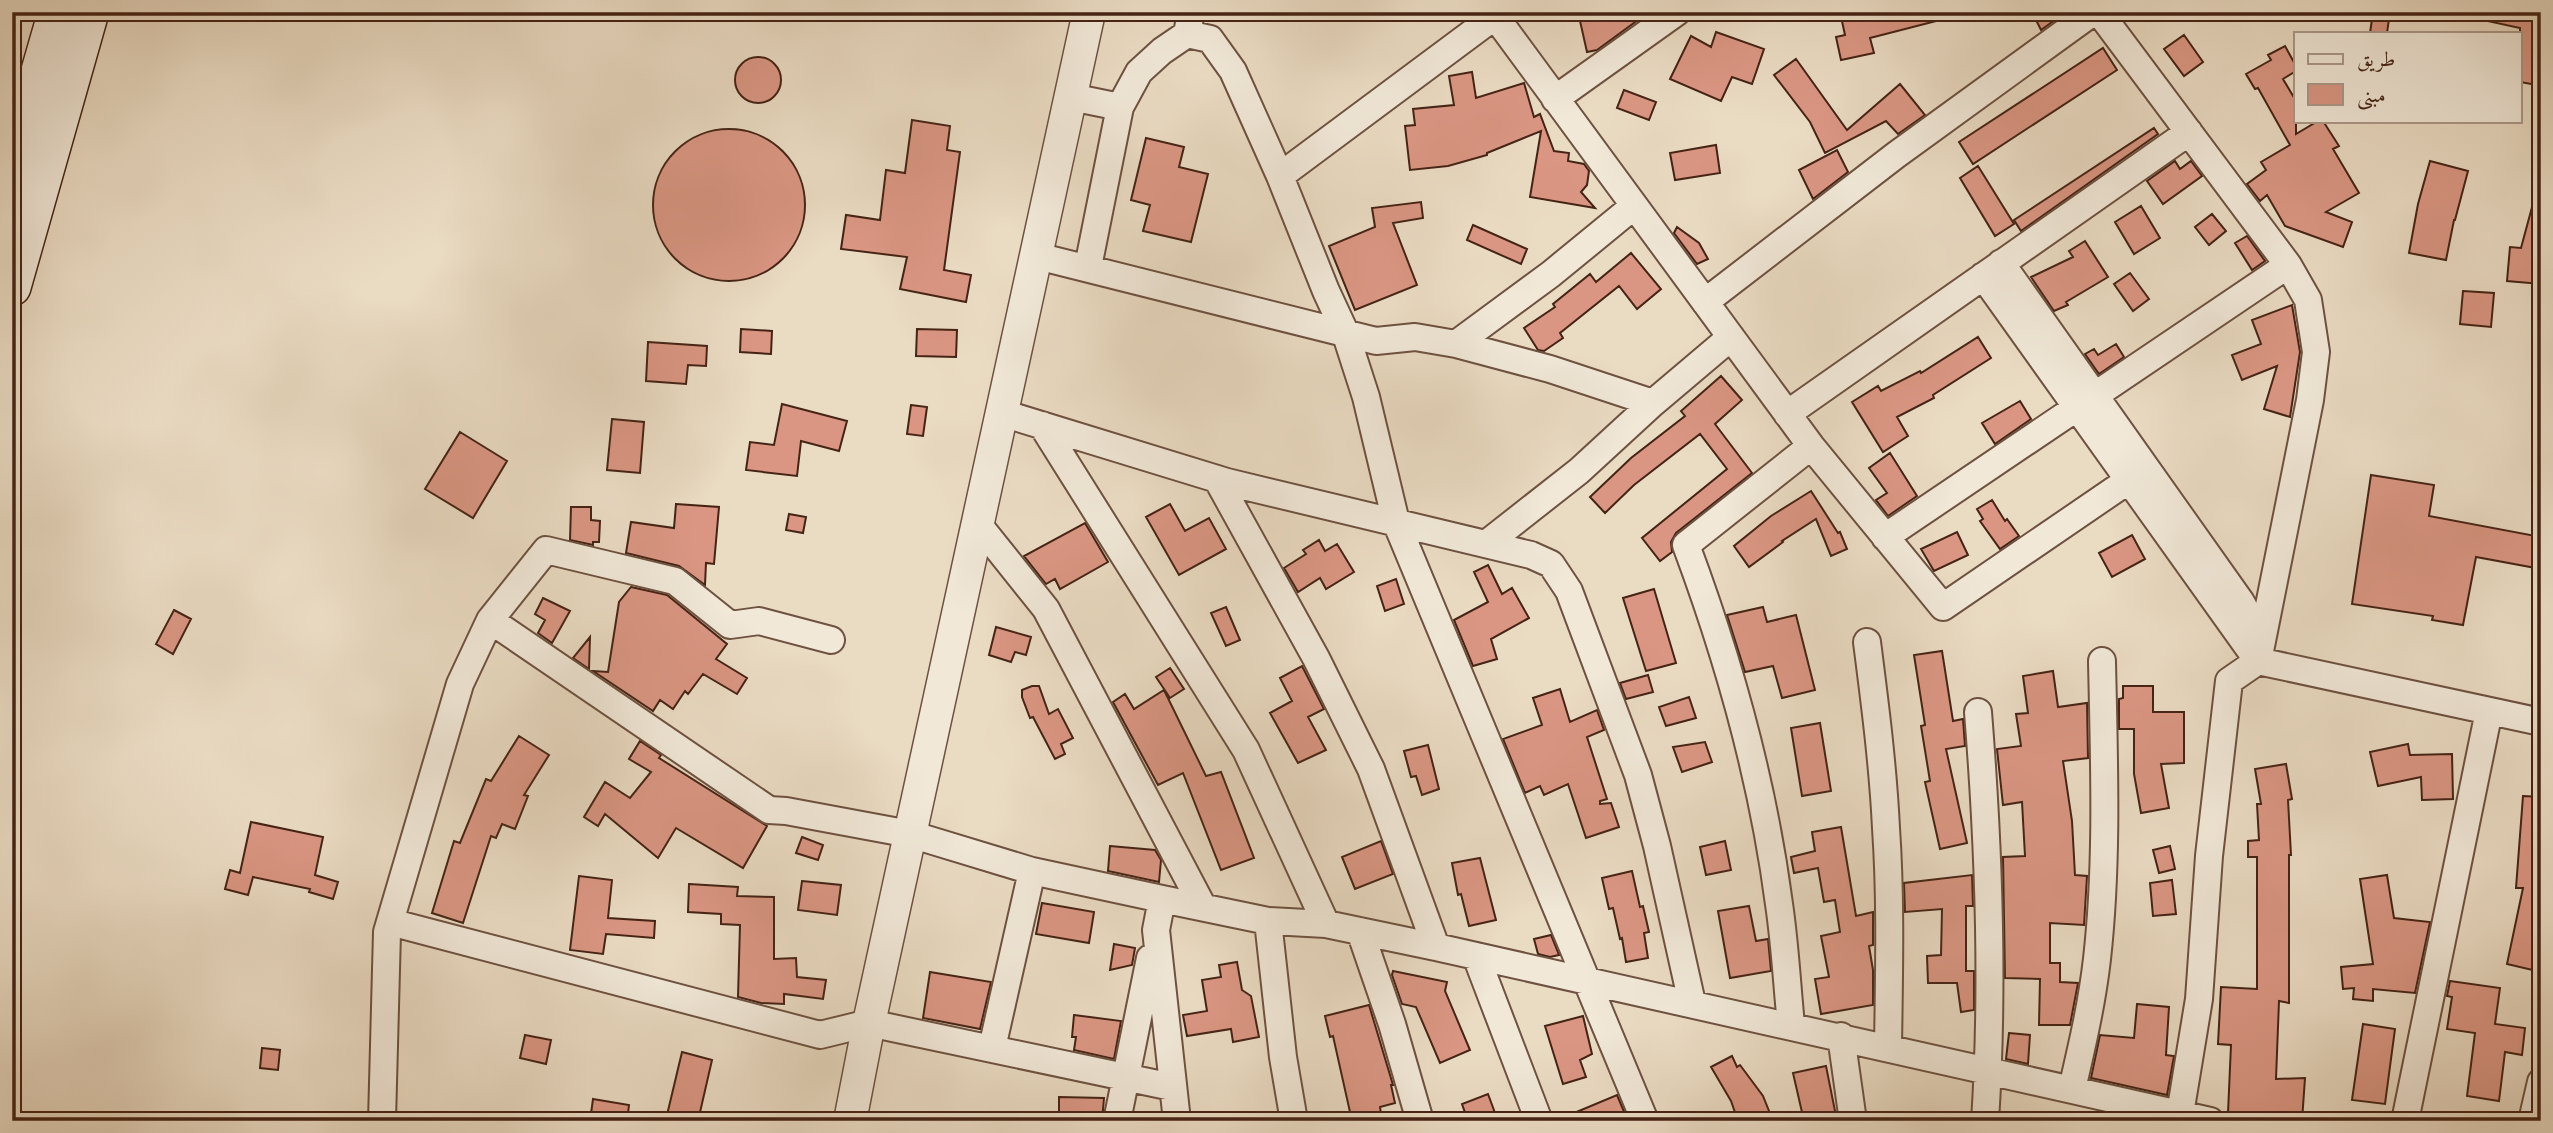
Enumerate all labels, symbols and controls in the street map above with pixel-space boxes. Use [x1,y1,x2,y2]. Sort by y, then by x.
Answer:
legend [2294,32,2522,122]
text: طريق [2357,47,2395,72]
text: مبنى [2357,83,2386,110]

